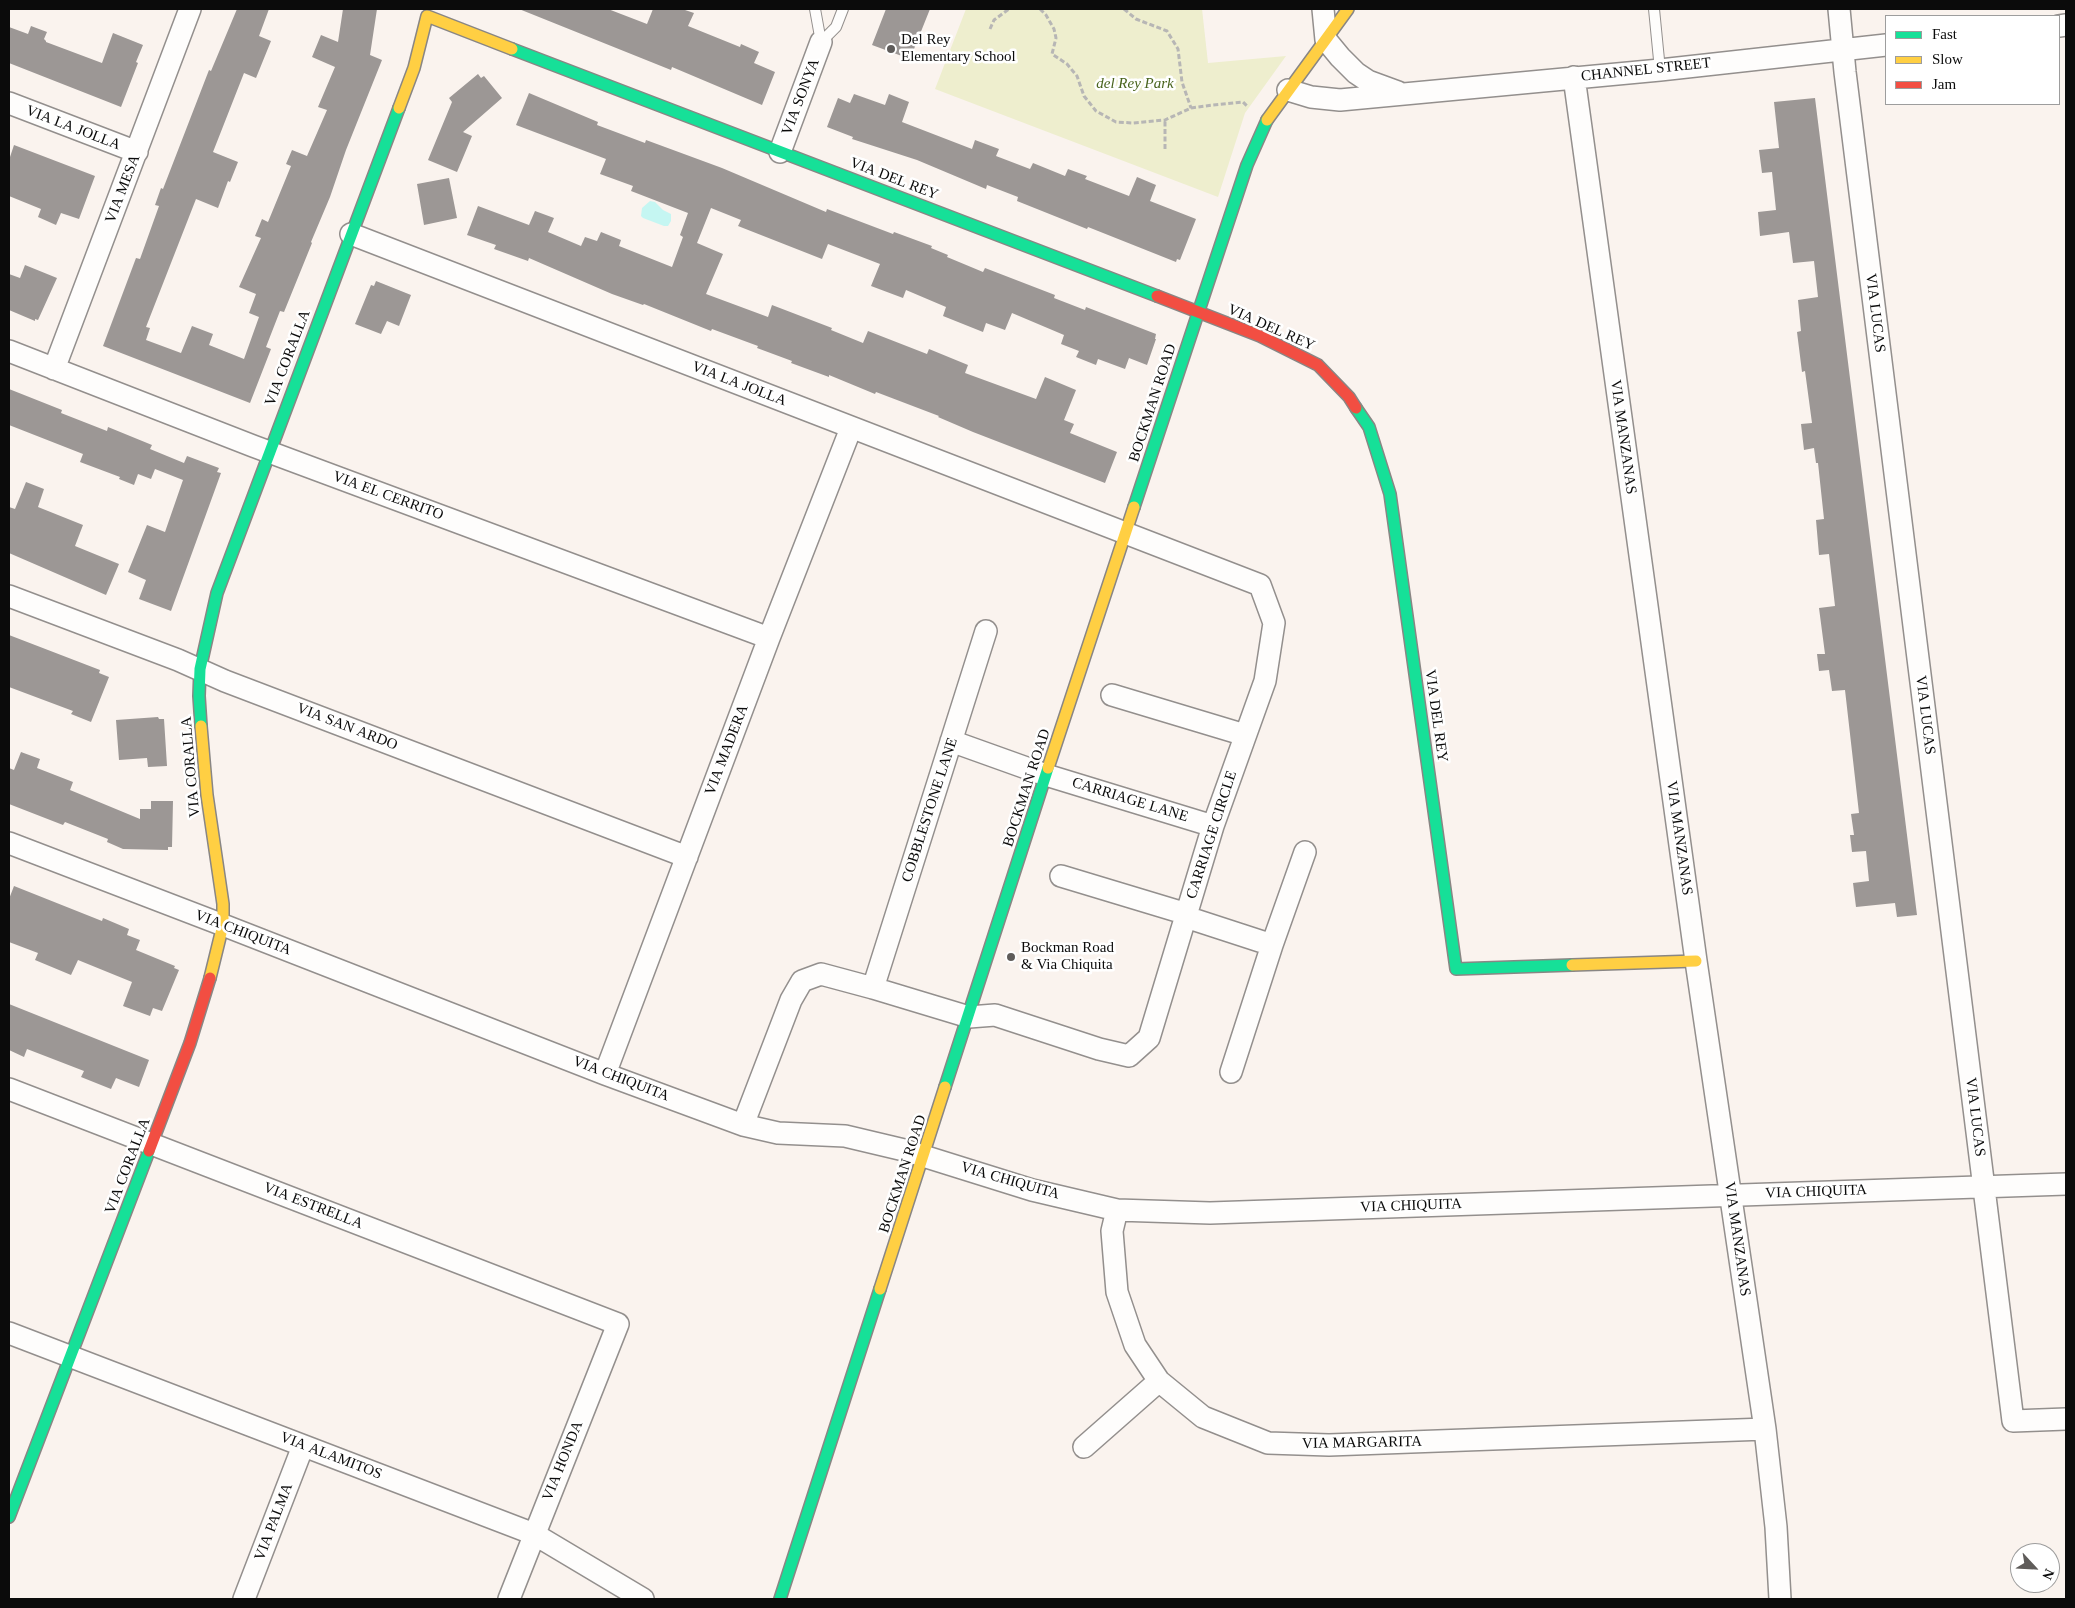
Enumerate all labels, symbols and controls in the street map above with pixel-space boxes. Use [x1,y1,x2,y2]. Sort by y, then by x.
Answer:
legend [1885,15,2060,105]
text: Fast [1932,26,1957,42]
place label: Del Rey Elementary School [901,31,1016,66]
marker: Del Rey Elementary School [885,43,897,55]
text: Slow [1932,51,1963,67]
street label: CHANNEL STREET [1580,54,1712,86]
street label: VIA SONYA [778,56,824,138]
park label: del Rey Park [1096,75,1174,93]
text: Jam [1932,76,1956,92]
street label: VIA LA JOLLA [23,102,123,154]
street label: VIA MESA [102,152,144,226]
street label: VIA DEL REY [847,154,941,204]
street label: VIA LUCAS [1861,272,1889,354]
street label: VIA DEL REY [1225,301,1317,355]
street label: VIA CORALLA [261,308,315,408]
street label: BOCKMAN ROAD [1125,342,1181,464]
street label: VIA LA JOLLA [689,358,789,410]
street label: VIA MANZANAS [1606,379,1640,495]
street label: VIA EL CERRITO [330,468,446,524]
street label: VIA DEL REY [1421,669,1451,763]
street label: VIA LUCAS [1911,674,1939,756]
street label: VIA SAN ARDO [294,699,400,755]
street label: VIA MADERA [702,702,752,798]
street label: VIA CORALLA [178,716,204,818]
street label: BOCKMAN ROAD [999,727,1055,849]
street label: COBBLESTONE LANE [898,735,962,885]
street label: CARRIAGE CIRCLE [1183,769,1241,901]
street label: CARRIAGE LANE [1070,774,1190,826]
street label: VIA MANZANAS [1662,780,1696,896]
street label: VIA CHIQUITA [192,906,294,960]
place label: Bockman Road & Via Chiquita [1021,939,1114,974]
marker: Bockman Road & Via Chiquita [1005,951,1017,963]
street label: VIA CHIQUITA [570,1052,672,1106]
street label: VIA LUCAS [1961,1076,1989,1158]
street label: BOCKMAN ROAD [875,1113,931,1235]
street label: VIA CORALLA [101,1116,155,1216]
street label: VIA CHIQUITA [959,1158,1061,1204]
street label: VIA ESTRELLA [261,1179,365,1233]
street label: VIA MANZANAS [1720,1181,1754,1297]
street label: VIA CHIQUITA [1765,1181,1867,1203]
street label: VIA CHIQUITA [1360,1195,1462,1217]
street label: VIA HONDA [539,1418,587,1504]
street label: VIA ALAMITOS [278,1428,384,1484]
street label: VIA MARGARITA [1302,1433,1422,1453]
street label: VIA PALMA [251,1481,297,1563]
north arrow [2010,1543,2060,1593]
text: N [2039,1566,2057,1582]

